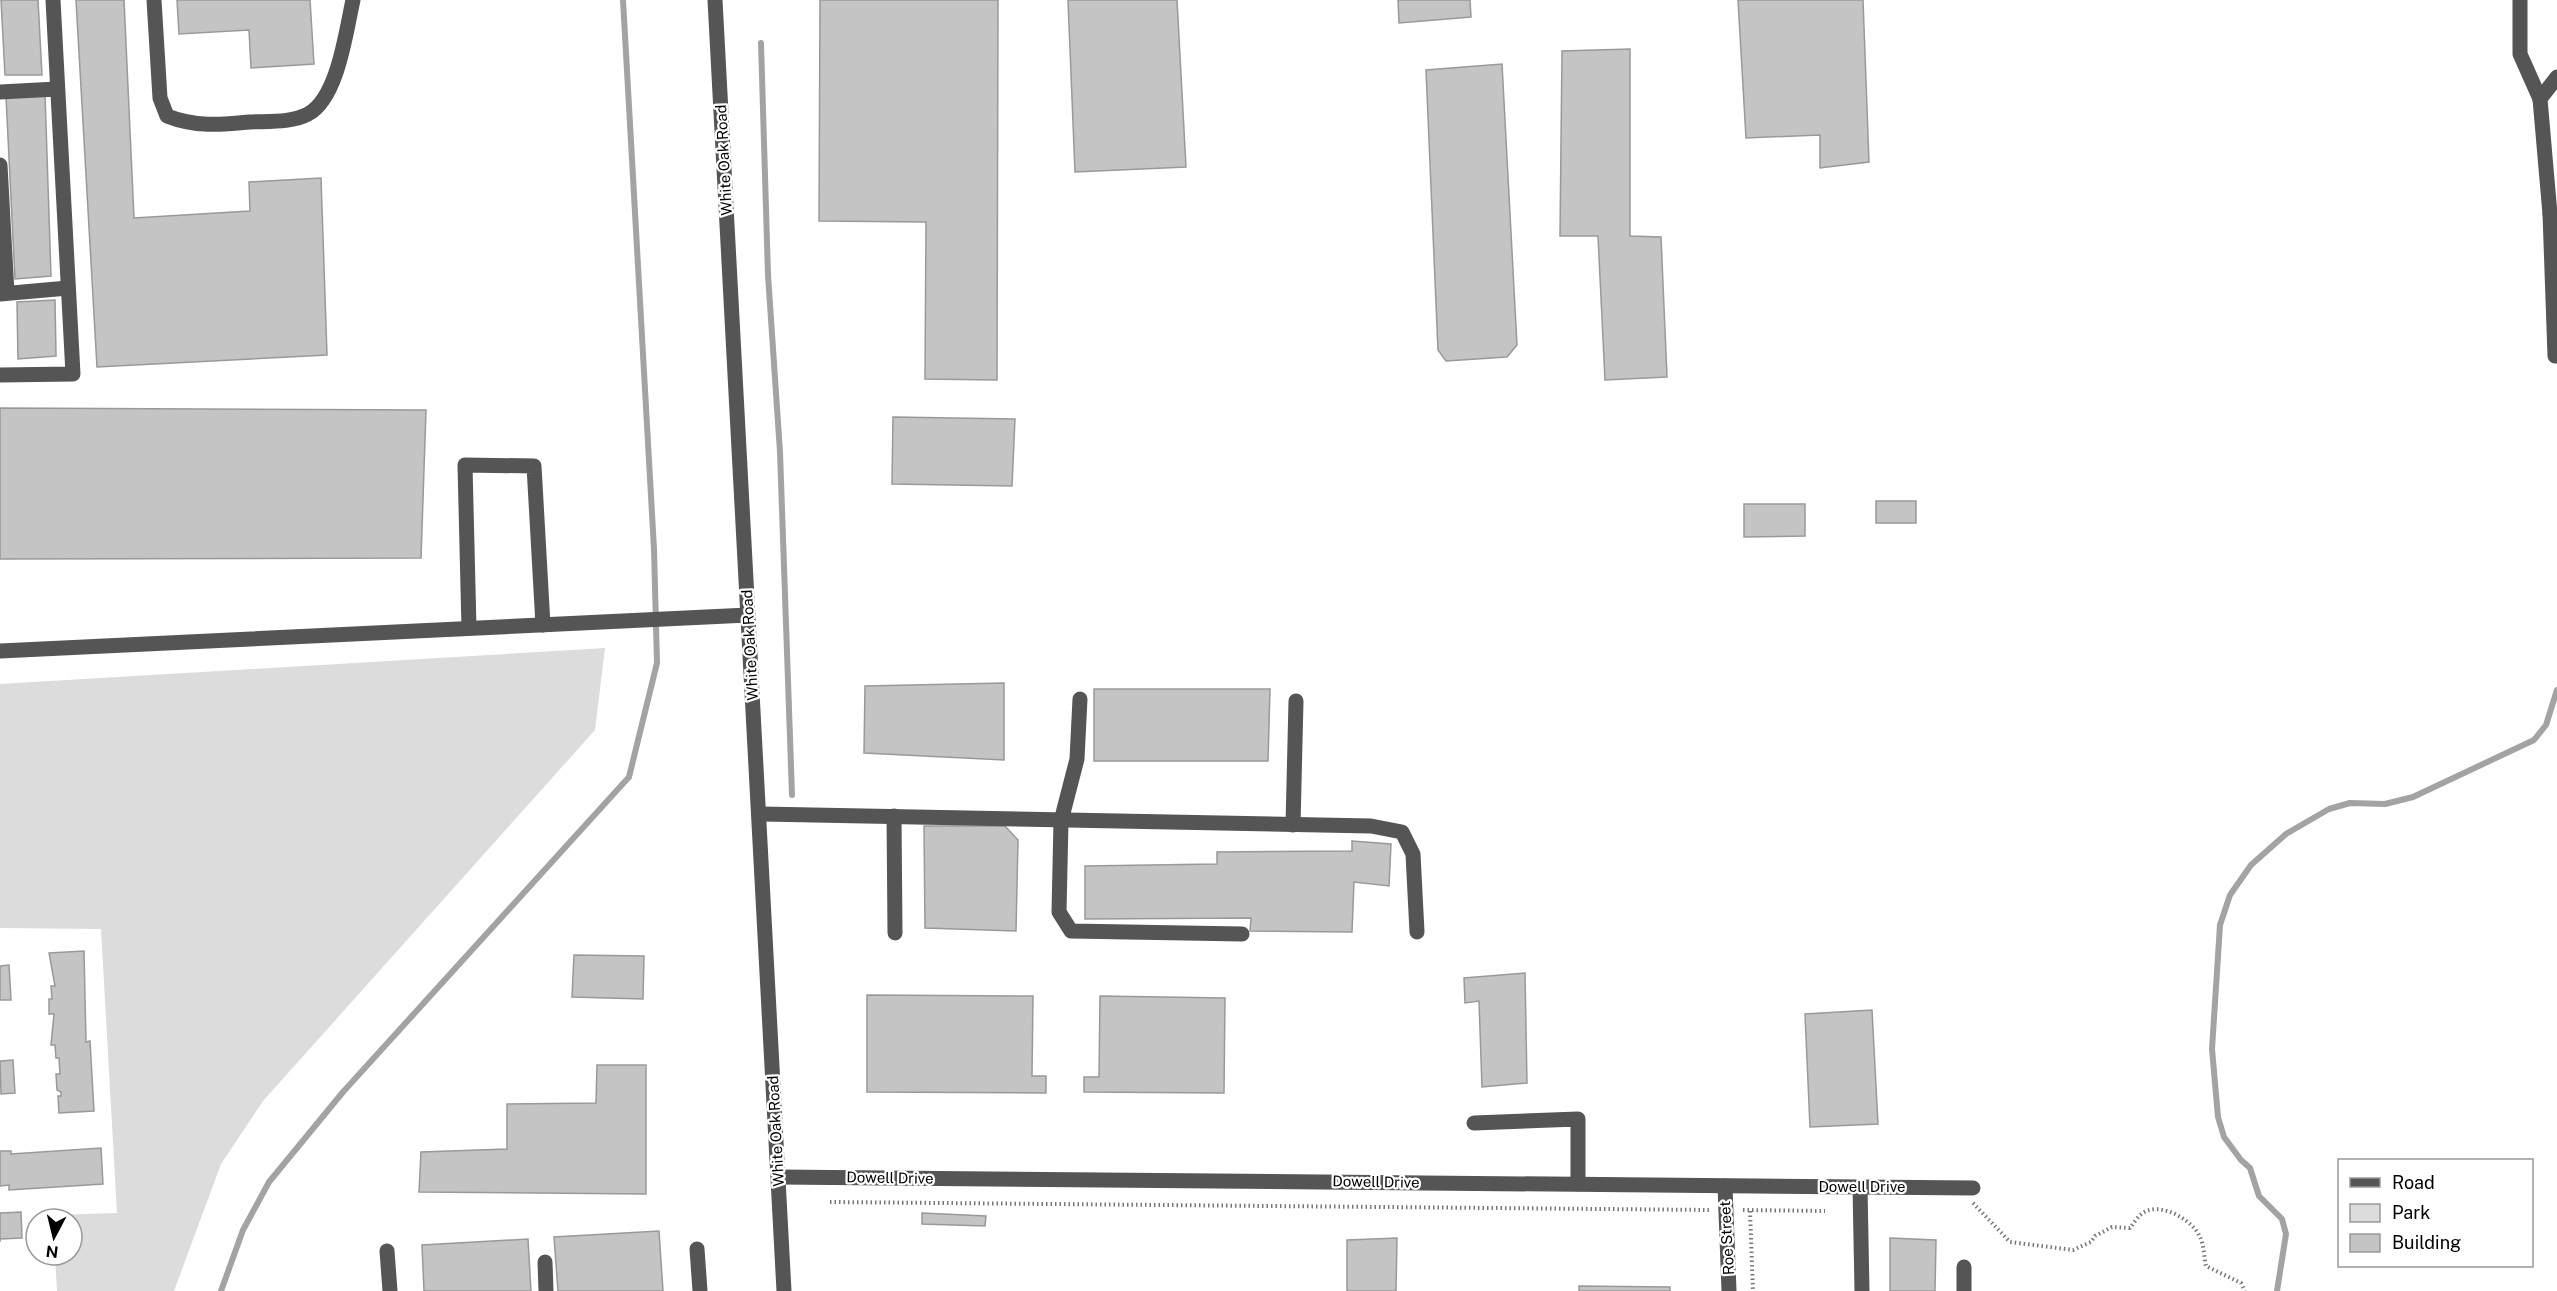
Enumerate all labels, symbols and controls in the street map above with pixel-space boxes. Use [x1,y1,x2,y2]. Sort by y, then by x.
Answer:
street label: White Oak Road [712,104,735,216]
street label: White Oak Road [738,589,761,701]
street label: White Oak Road [764,1075,787,1187]
legend [2338,1159,2533,1267]
street label: Dowell Drive [846,1168,934,1187]
street label: Dowell Drive [1332,1172,1420,1191]
text: Road [2392,1172,2435,1193]
street label: Dowell Drive [1818,1178,1906,1195]
street label: Roe Street [1716,1200,1737,1276]
text: Park [2392,1202,2430,1223]
north arrow [24,1207,84,1267]
text: Building [2392,1232,2461,1253]
text: N [45,1241,60,1262]

